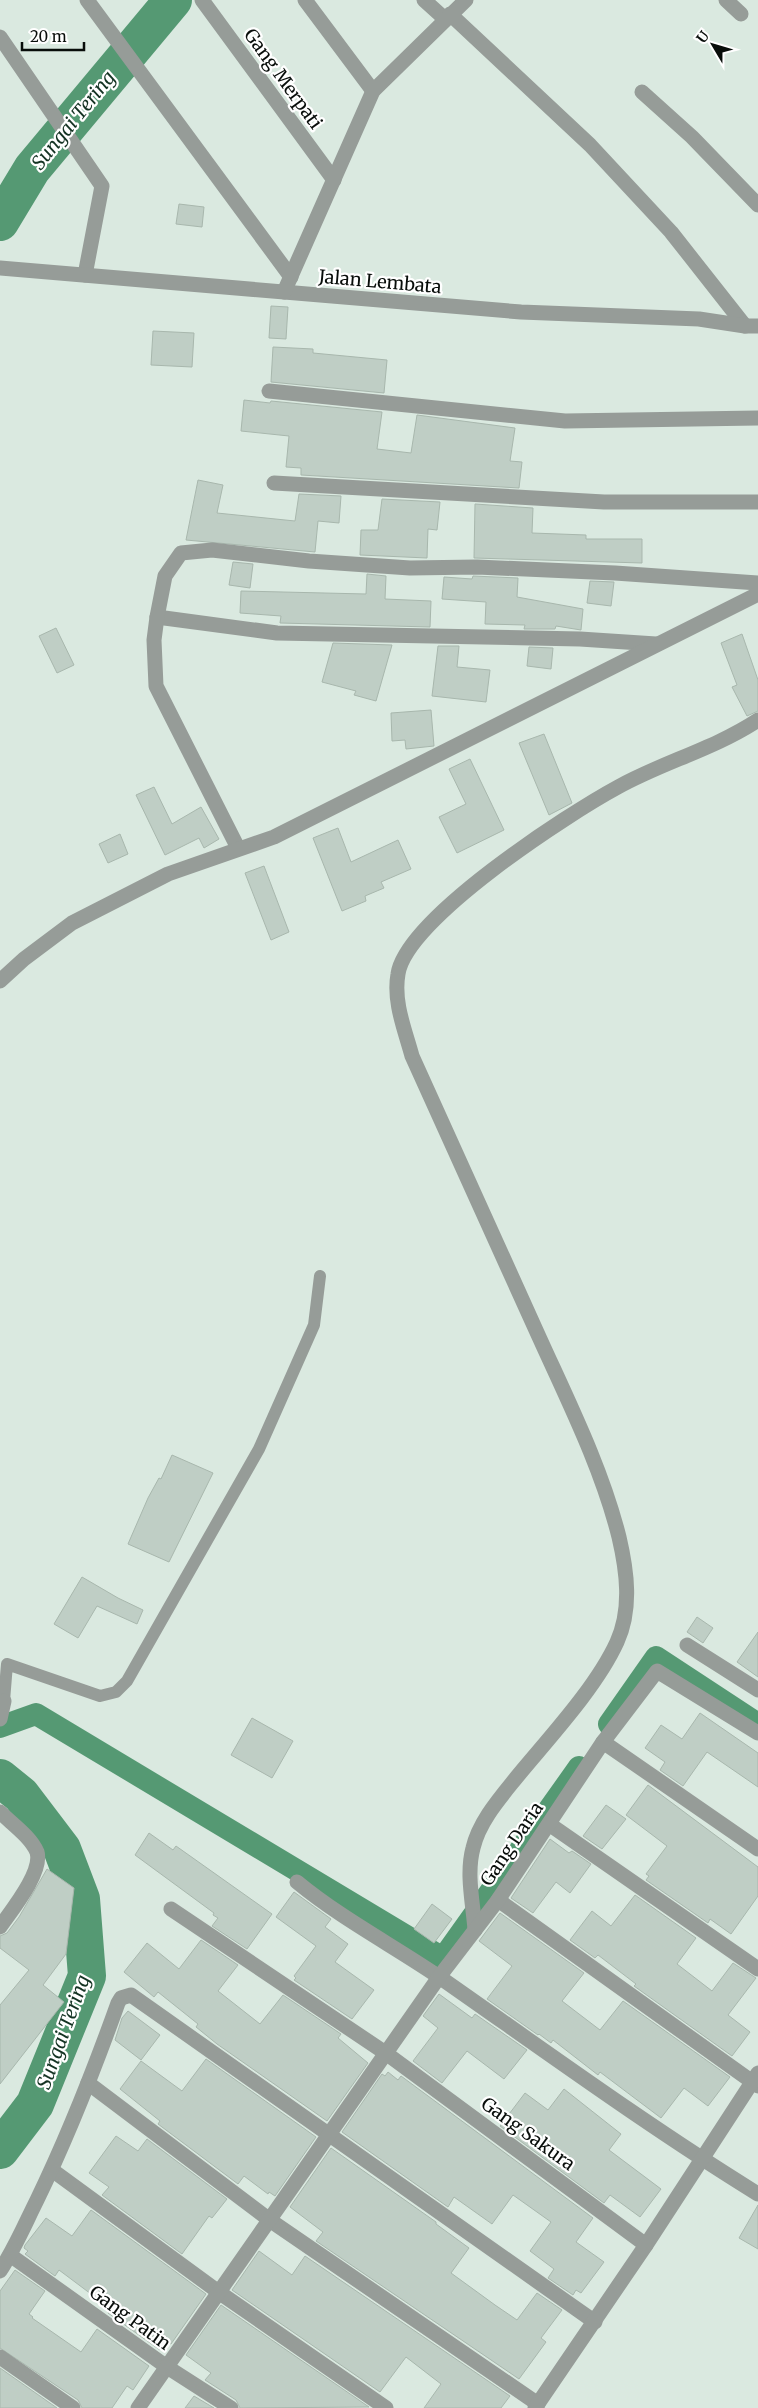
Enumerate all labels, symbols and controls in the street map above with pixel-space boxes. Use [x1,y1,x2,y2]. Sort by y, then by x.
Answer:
scale bar [22,20,85,52]
north arrow [688,20,738,70]
street label: Gang Merpati [239,24,328,134]
text: 20 m [30,27,67,46]
text: U [692,27,713,47]
water label: Sungai Tering [26,66,120,174]
street label: Jalan Lembata [317,265,443,298]
street label: Gang Daria [475,1797,548,1890]
water label: Sungai Tering [31,1971,95,2092]
street label: Gang Sakura [477,2092,580,2176]
street label: Gang Patin [85,2280,176,2355]

